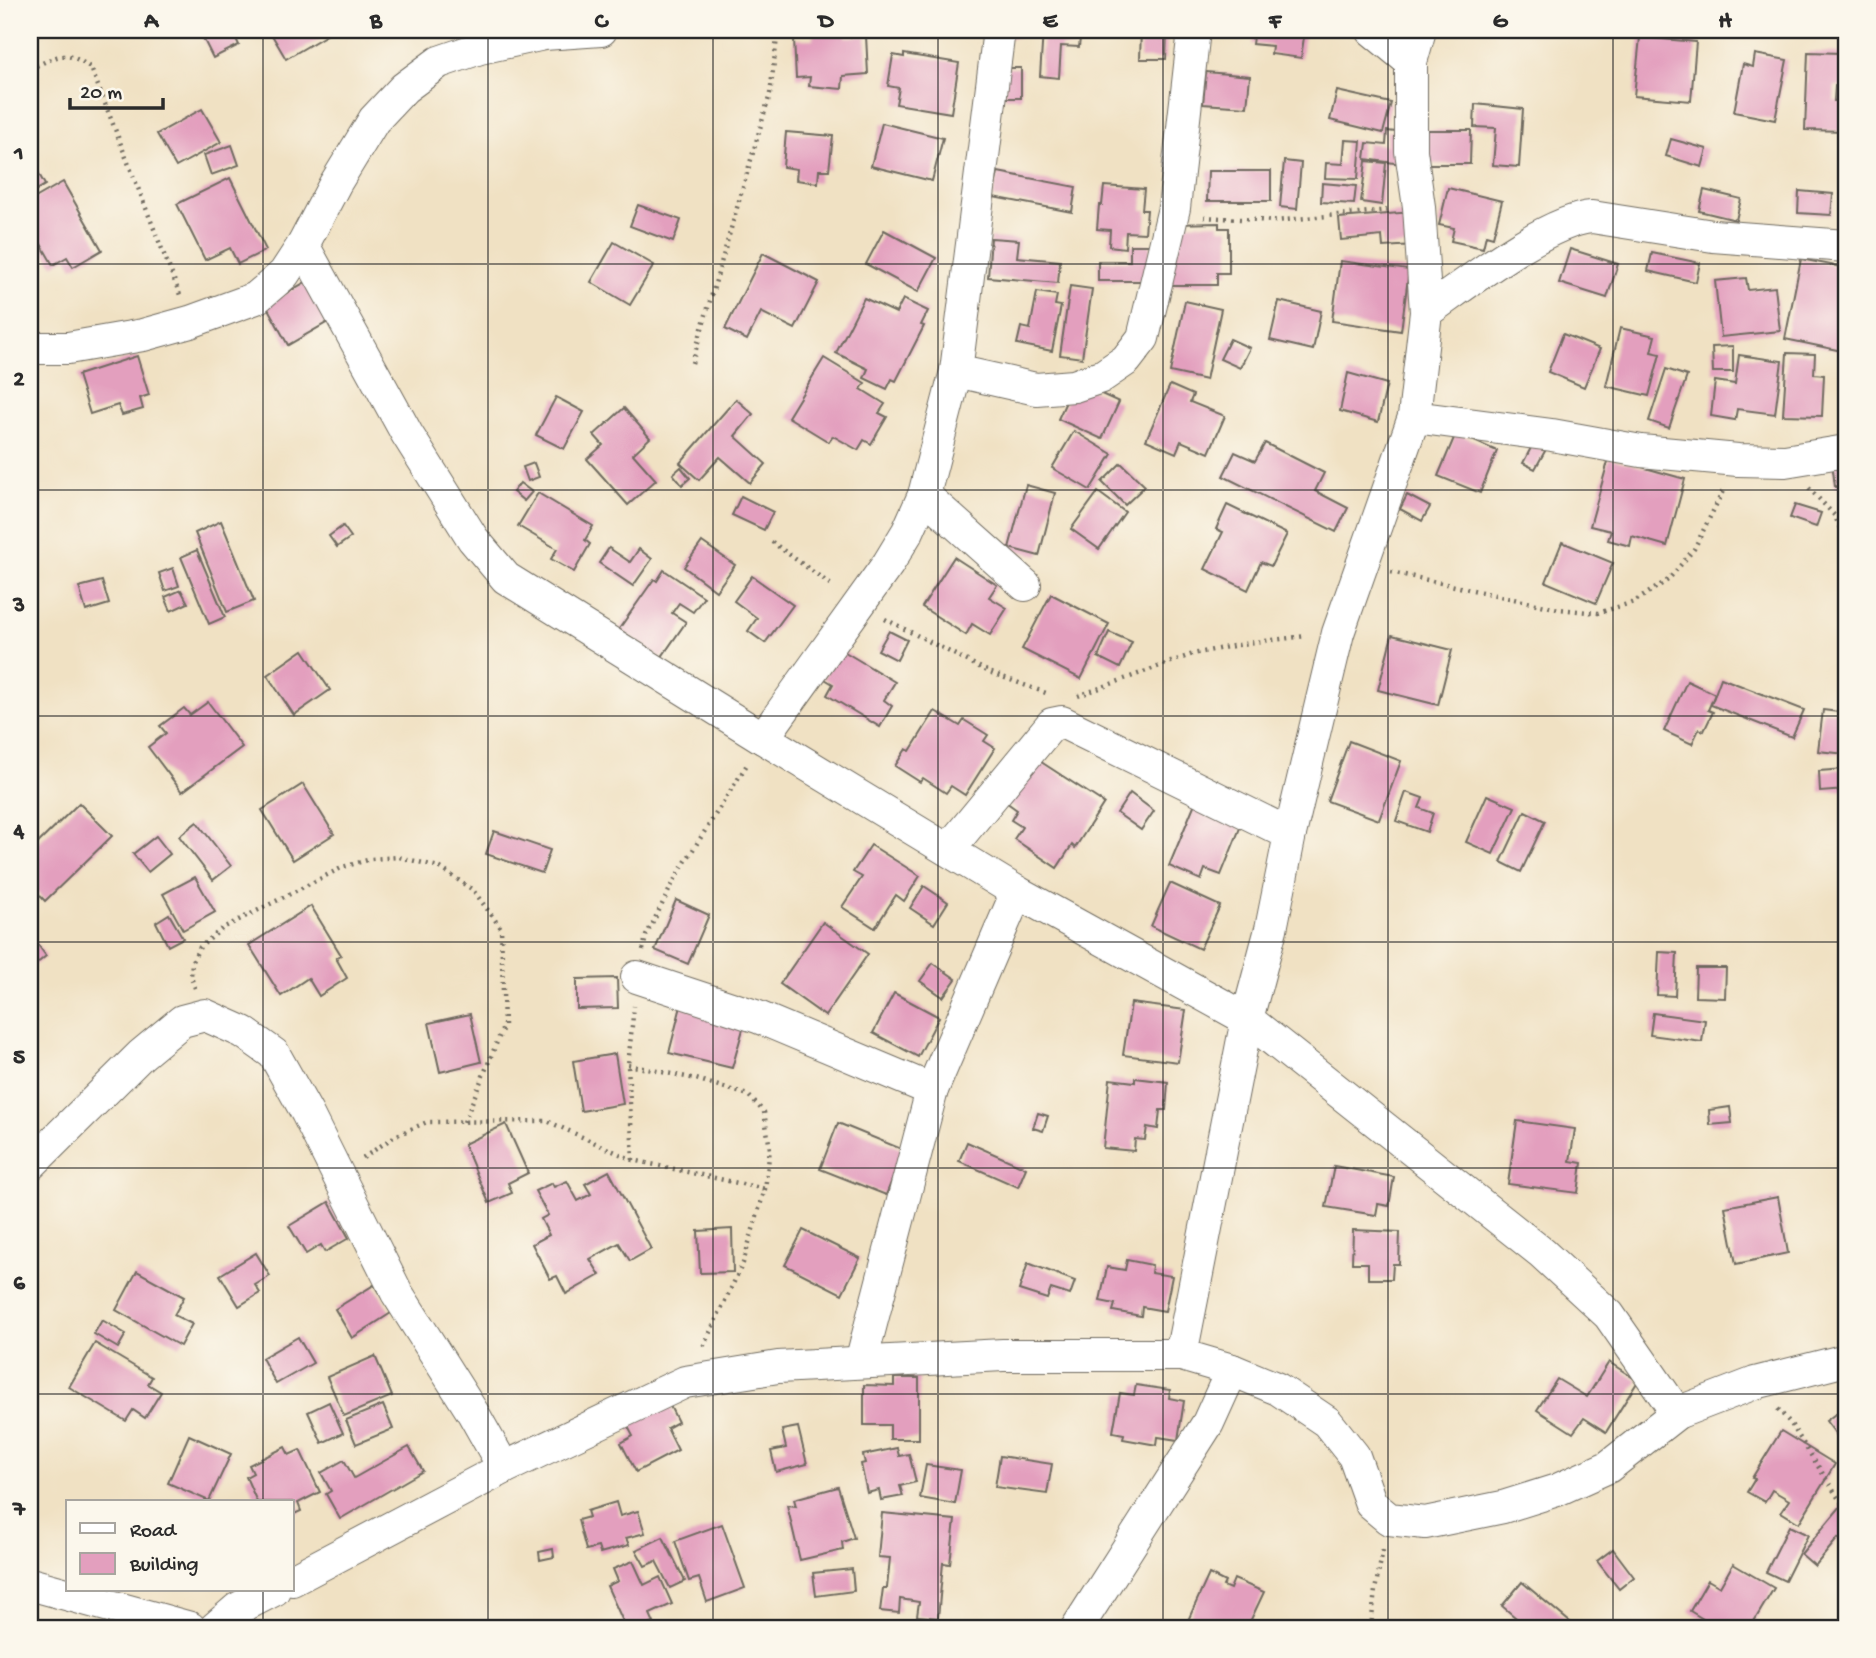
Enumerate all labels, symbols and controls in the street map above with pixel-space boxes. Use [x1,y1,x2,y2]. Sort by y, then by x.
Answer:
text: A [143,9,159,36]
text: B [369,9,383,36]
text: C [595,9,610,36]
text: D [817,9,835,36]
text: E [1043,9,1059,36]
text: F [1268,9,1283,36]
text: G [1493,9,1509,36]
text: H [1718,9,1732,36]
scale bar [70,66,163,110]
text: 20 m [80,82,122,107]
text: 1 [13,141,24,168]
text: 2 [13,367,25,394]
text: 3 [12,593,25,620]
text: 4 [13,819,25,846]
text: 5 [13,1045,25,1072]
text: 6 [13,1271,26,1298]
text: 7 [12,1497,26,1524]
legend [66,1500,294,1592]
text: Road [130,1520,178,1545]
text: Building [129,1554,199,1579]

